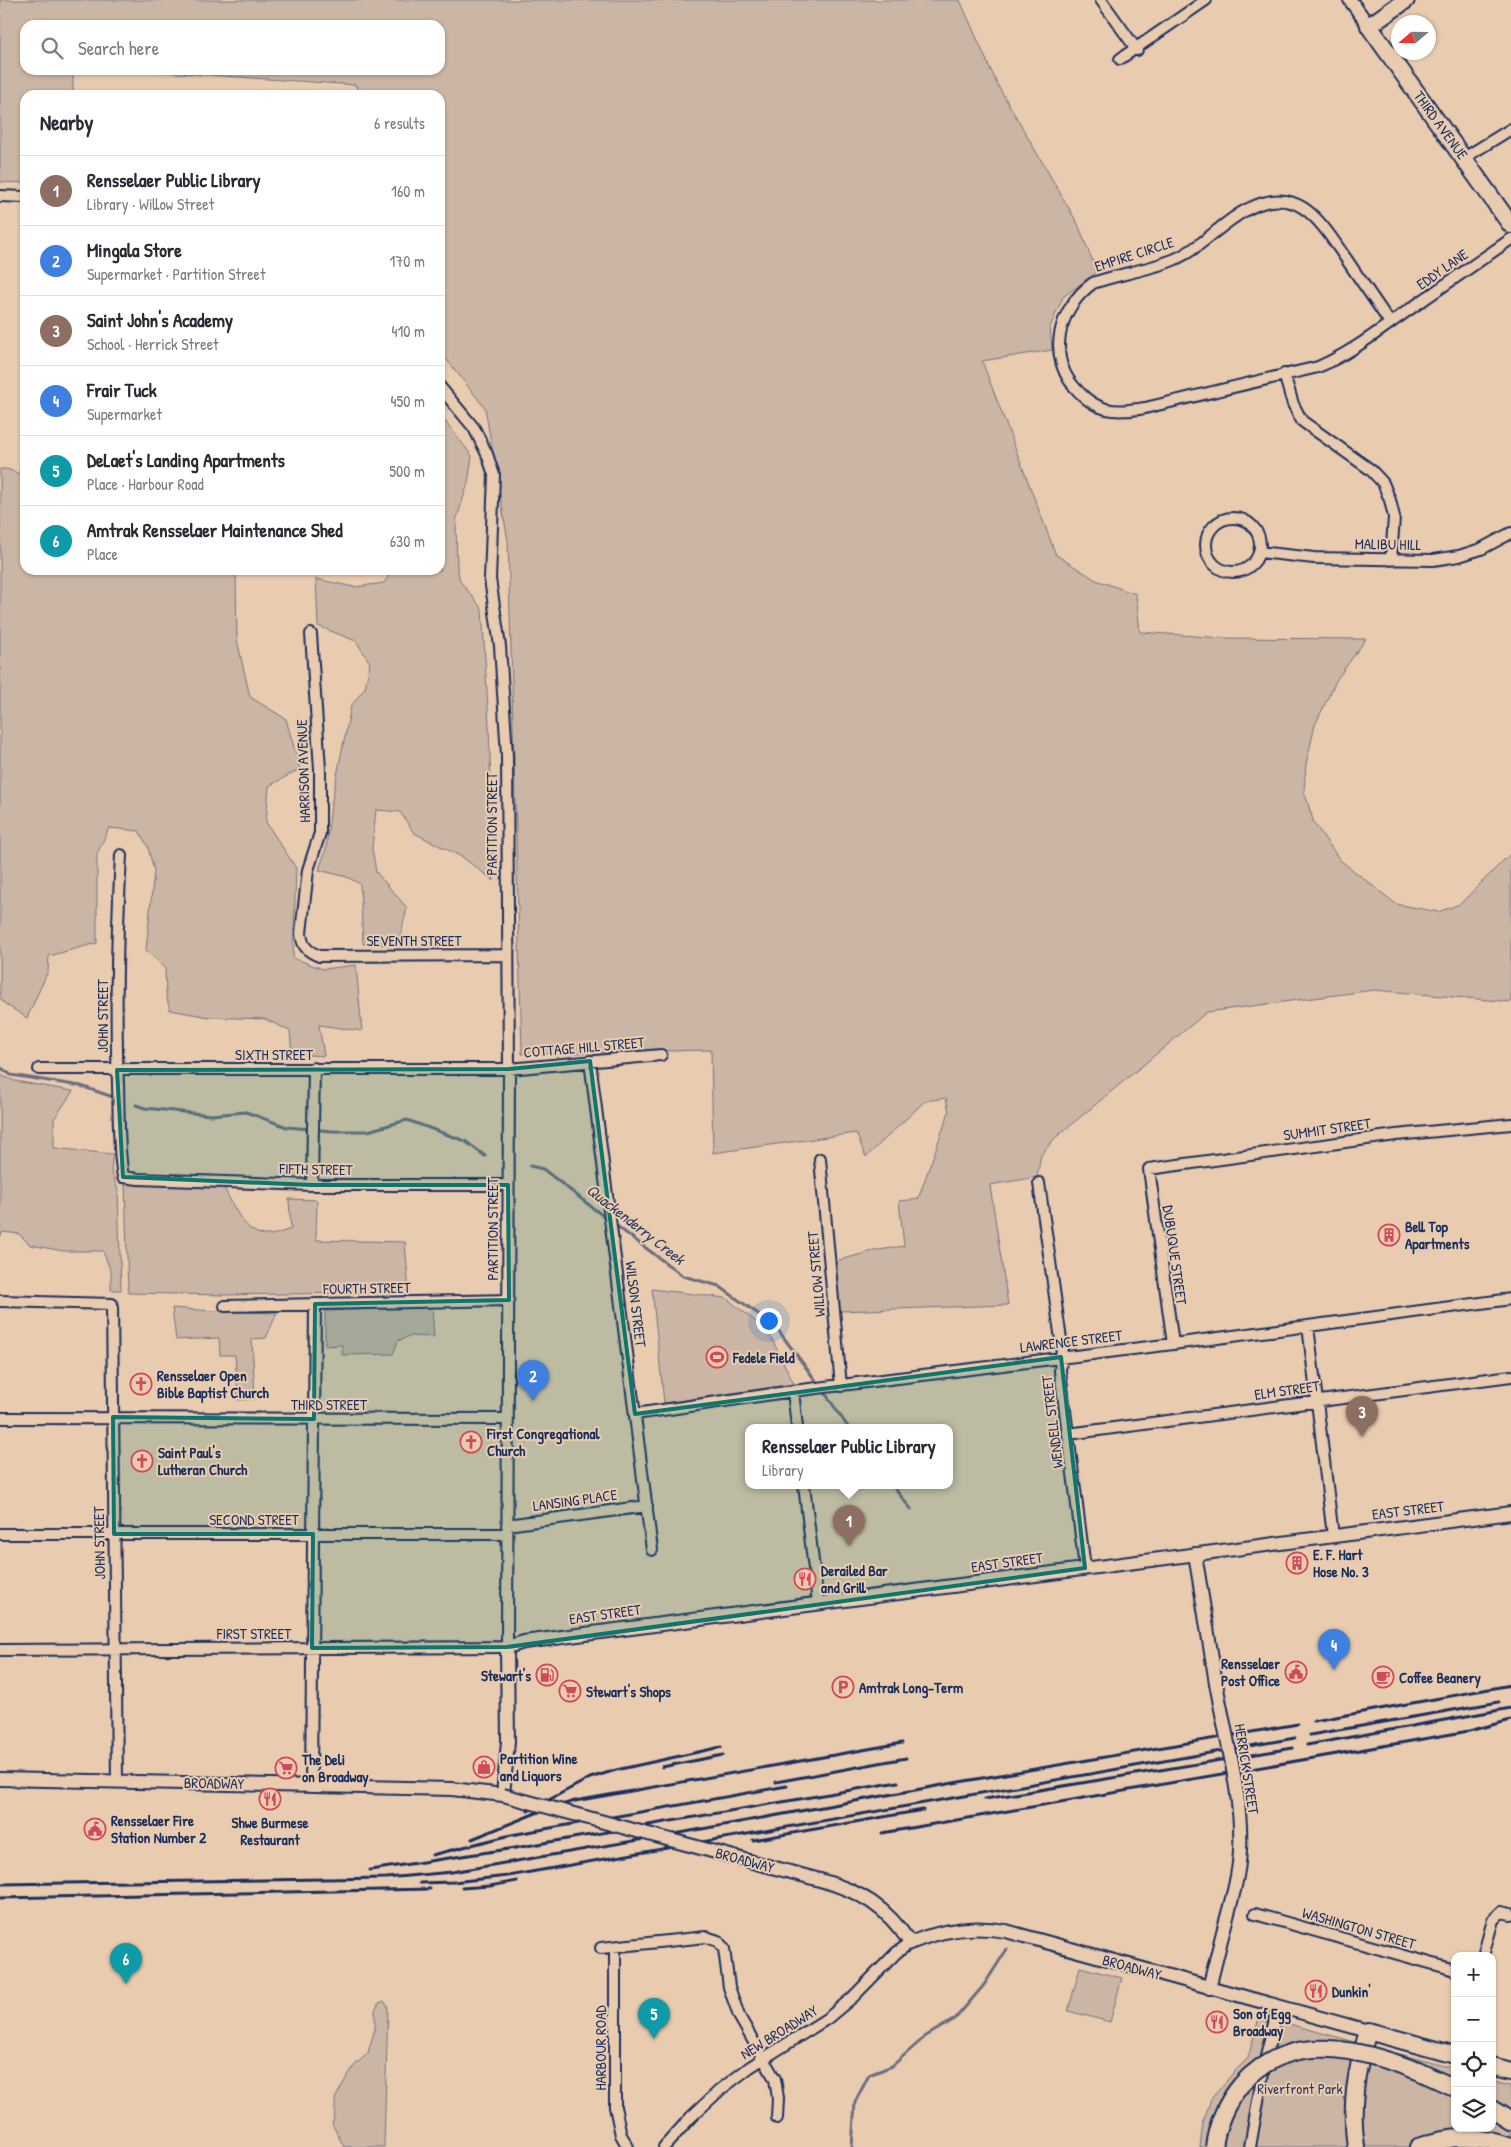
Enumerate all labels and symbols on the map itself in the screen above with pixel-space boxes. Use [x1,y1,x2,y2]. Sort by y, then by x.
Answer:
north arrow [1391,15,1436,60]
street label: THIRD AVENUE [1409,86,1473,164]
street label: EMPIRE CIRCLE [1092,231,1177,277]
street label: EDDY LANE [1412,243,1472,294]
street label: MALIBU HILL [1355,533,1422,555]
street label: HARRISON AVENUE [291,719,315,823]
street label: PARTITION STREET [481,771,502,876]
street label: SEVENTH STREET [366,930,462,951]
street label: JOHN STREET [92,978,113,1053]
street label: COTTAGE HILL STREET [523,1031,646,1063]
street label: SIXTH STREET [235,1044,314,1065]
street label: SUMMIT STREET [1282,1112,1373,1146]
street label: FIFTH STREET [278,1158,354,1180]
street label: PARTITION STREET [482,1176,503,1281]
water label: Quackenderry Creek [582,1179,691,1270]
street label: DUBUQUE STREET [1158,1204,1193,1307]
place label: Bell Top Apartments [1405,1216,1470,1255]
building icon: Bell Top Apartments [1377,1223,1401,1247]
street label: WILLOW STREET [802,1229,830,1318]
street label: WILSON STREET [620,1260,652,1349]
street label: FOURTH STREET [322,1277,412,1299]
your location [756,1308,782,1334]
street label: LAWRENCE STREET [1019,1324,1124,1358]
sports icon: Fedele Field [705,1345,729,1369]
place label: Fedele Field [732,1347,795,1368]
pin: 2 [517,1360,549,1401]
place label: Rensselaer Open Bible Baptist Church [157,1365,269,1404]
church icon: Rensselaer Open Bible Baptist Church [129,1372,153,1396]
street label: WENDELL STREET [1036,1373,1068,1470]
street label: ELM STREET [1253,1375,1322,1405]
street label: THIRD STREET [291,1394,368,1415]
pin: 3 [1346,1396,1378,1437]
place label: First Congregational Church [486,1423,600,1461]
church icon: First Congregational Church [459,1430,483,1454]
place label: Saint Paul's Lutheran Church [158,1442,248,1480]
church icon: Saint Paul's Lutheran Church [130,1449,154,1473]
street label: LANSING PLACE [532,1484,619,1516]
street label: EAST STREET [1371,1495,1446,1525]
street label: JOHN STREET [88,1505,110,1580]
pin: 1 [833,1505,865,1546]
street label: SECOND STREET [209,1509,300,1530]
place label: E. F. Hart Hose No. 3 [1313,1544,1369,1582]
street label: EAST STREET [970,1546,1045,1577]
building icon: E. F. Hart Hose No. 3 [1285,1551,1309,1575]
place label: Derailed Bar and Grill [821,1560,888,1598]
restaurant icon: Derailed Bar and Grill [793,1567,817,1591]
street label: EAST STREET [568,1598,643,1629]
street label: FIRST STREET [216,1623,292,1644]
pin: 4 [1318,1629,1350,1670]
place label: Rensselaer Post Office [1221,1653,1280,1691]
public building icon: Rensselaer Post Office [1284,1660,1308,1684]
fuel station icon: Stewart's [535,1663,559,1687]
place label: Stewart's [481,1665,531,1686]
cafe icon: Coffee Beanery [1371,1665,1395,1689]
place label: Coffee Beanery [1399,1667,1482,1689]
parking icon: Amtrak Long-Term [831,1675,855,1699]
place label: Amtrak Long-Term [859,1677,963,1699]
supermarket icon: Stewart's Shops [558,1679,582,1703]
place label: Stewart's Shops [586,1681,671,1703]
street label: HERRICK STREET [1229,1722,1265,1817]
place label: Partition Wine and Liquors [500,1748,578,1787]
place label: The Deli on Broadway [301,1749,369,1788]
shop icon: Partition Wine and Liquors [472,1755,496,1779]
supermarket icon: The Deli on Broadway [274,1756,298,1780]
street label: BROADWAY [184,1772,245,1794]
restaurant icon: Shwe Burmese Restaurant [258,1787,282,1811]
place label: Rensselaer Fire Station Number 2 [111,1810,207,1848]
place label: Shwe Burmese Restaurant [232,1812,308,1850]
public building icon: Rensselaer Fire Station Number 2 [83,1817,107,1841]
street label: BROADWAY [713,1842,777,1878]
street label: WASHINGTON STREET [1300,1902,1419,1954]
pin: 6 [110,1943,142,1984]
street label: BROADWAY [1100,1949,1164,1985]
restaurant icon: Dunkin' [1304,1979,1328,2003]
place label: Dunkin' [1332,1981,1371,2002]
pin: 5 [638,1998,670,2039]
street label: NEW BROADWAY [736,2000,822,2064]
place label: Son of Egg Broadway [1233,2003,1291,2042]
street label: HARBOUR ROAD [590,2005,611,2091]
restaurant icon: Son of Egg Broadway [1205,2010,1229,2034]
park label: Riverfront Park [1257,2078,1343,2099]

